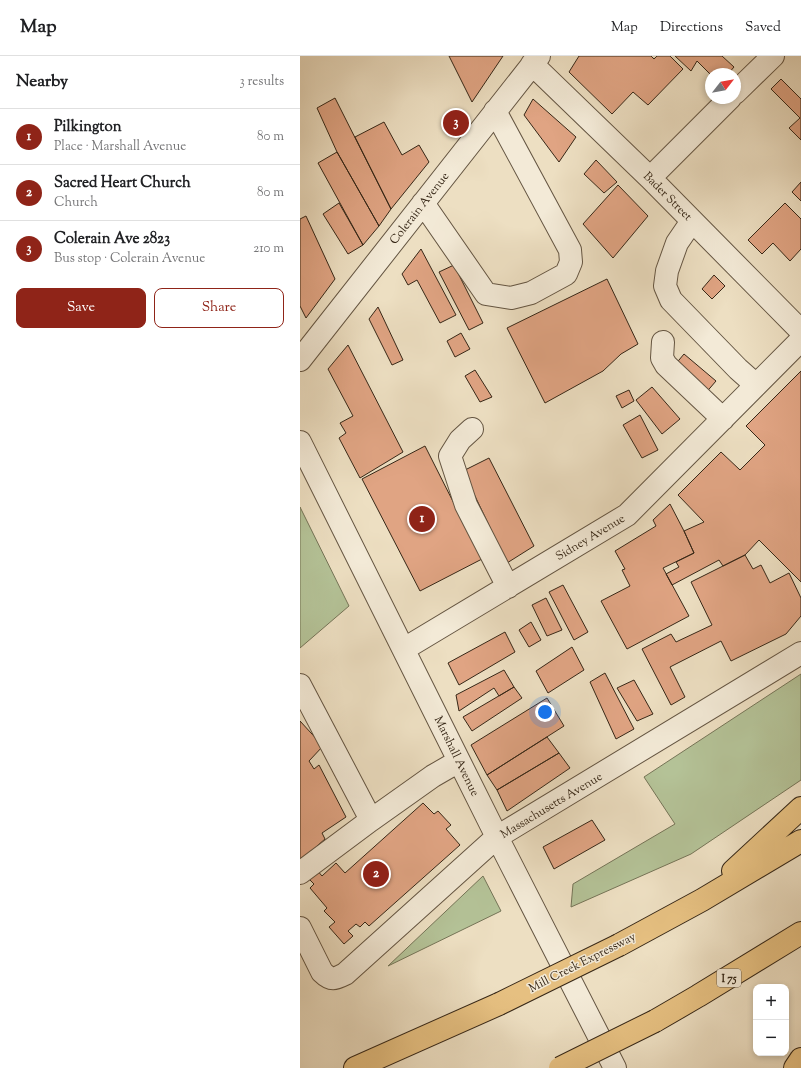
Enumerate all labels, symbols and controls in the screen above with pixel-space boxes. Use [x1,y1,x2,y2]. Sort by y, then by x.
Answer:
text: Map [20,14,57,41]
text: Map [611,18,638,38]
text: Directions [660,18,723,38]
text: Saved [745,18,781,38]
north arrow [705,68,741,104]
text: Nearby [16,70,68,94]
text: 3 results [239,73,284,91]
pin: 3 [443,108,469,138]
text: Pilkington [54,117,122,138]
text: 1 [27,128,31,146]
text: 80 m [257,128,284,146]
text: Place · Marshall Avenue [54,138,186,156]
street label: Colerain Avenue [386,168,454,249]
street label: Bader Street [639,168,696,225]
text: Sacred Heart Church [54,173,191,194]
text: 2 [26,184,32,202]
text: 80 m [257,184,284,202]
text: Church [54,194,98,212]
text: Colerain Ave 2823 [54,229,170,250]
text: 3 [26,240,32,258]
text: 210 m [253,240,284,258]
text: Bus stop · Colerain Avenue [54,250,205,268]
button: Save [16,288,146,328]
button: Share [154,288,284,328]
pin: 1 [409,504,435,534]
street label: Sidney Avenue [552,510,629,566]
your location [535,702,555,722]
street label: Marshall Avenue [429,713,484,800]
street label: Massachusetts Avenue [497,768,606,844]
pin: 2 [363,859,389,889]
street label: Mill Creek Expressway [526,928,639,998]
road number: I 75 [717,969,741,987]
map controls [753,984,789,1056]
button: + [753,984,789,1020]
button: − [753,1020,789,1056]

